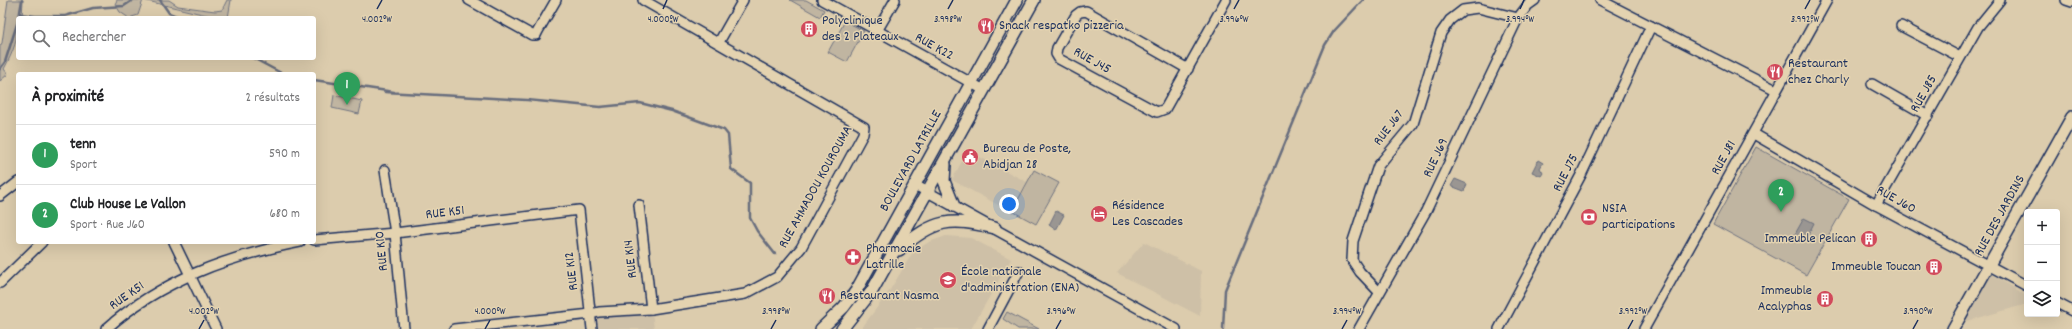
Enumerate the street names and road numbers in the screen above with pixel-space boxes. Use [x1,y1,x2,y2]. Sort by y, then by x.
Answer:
street label: RUE K22 [911,28,957,66]
street label: RUE J45 [1069,42,1115,80]
street label: RUE J85 [1905,72,1943,116]
street label: BOULEVARD LATRILLE [875,106,947,215]
street label: RUE J67 [1369,106,1409,150]
street label: RUE AHMADOU KOUROUMA [774,122,858,252]
street label: RUE J69 [1418,135,1454,181]
street label: RUE J81 [1706,137,1742,179]
street label: RUE J75 [1548,151,1584,195]
street label: RUE DES JARDINS [1969,172,2031,260]
street label: RUE J60 [1872,181,1920,219]
street label: RUE K51 [424,201,466,225]
street label: RUE K10 [370,230,394,272]
street label: RUE K14 [619,239,643,279]
street label: RUE K12 [560,251,584,291]
street label: RUE K51 [105,277,149,315]

